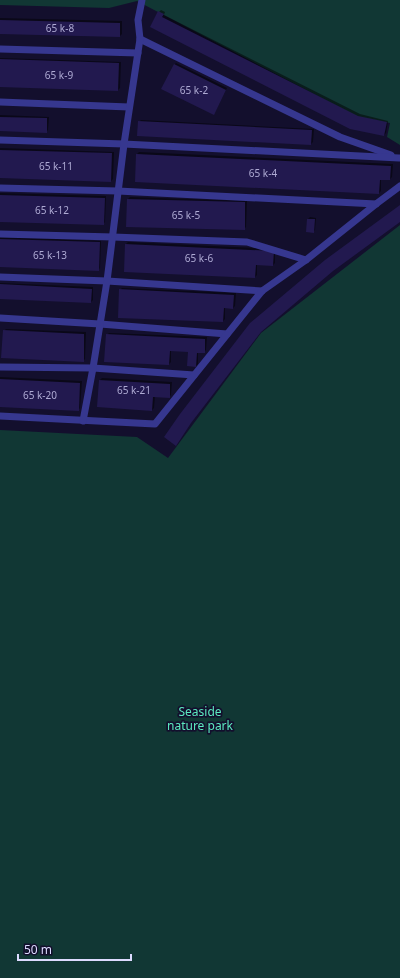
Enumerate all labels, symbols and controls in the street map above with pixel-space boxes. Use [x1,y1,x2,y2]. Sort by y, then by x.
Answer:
house number: 65 k-8 [46,21,74,35]
house number: 65 k-9 [45,68,73,82]
house number: 65 k-2 [180,83,208,97]
house number: 65 k-11 [39,159,73,173]
house number: 65 k-4 [249,166,277,180]
house number: 65 k-12 [35,203,69,217]
house number: 65 k-5 [172,208,200,222]
house number: 65 k-13 [33,248,67,262]
house number: 65 k-6 [185,251,213,265]
house number: 65 k-21 [117,383,151,397]
house number: 65 k-20 [23,388,57,402]
park label: Seaside nature park [167,703,234,734]
scale bar [18,936,131,962]
text: 50 m [24,941,52,958]

